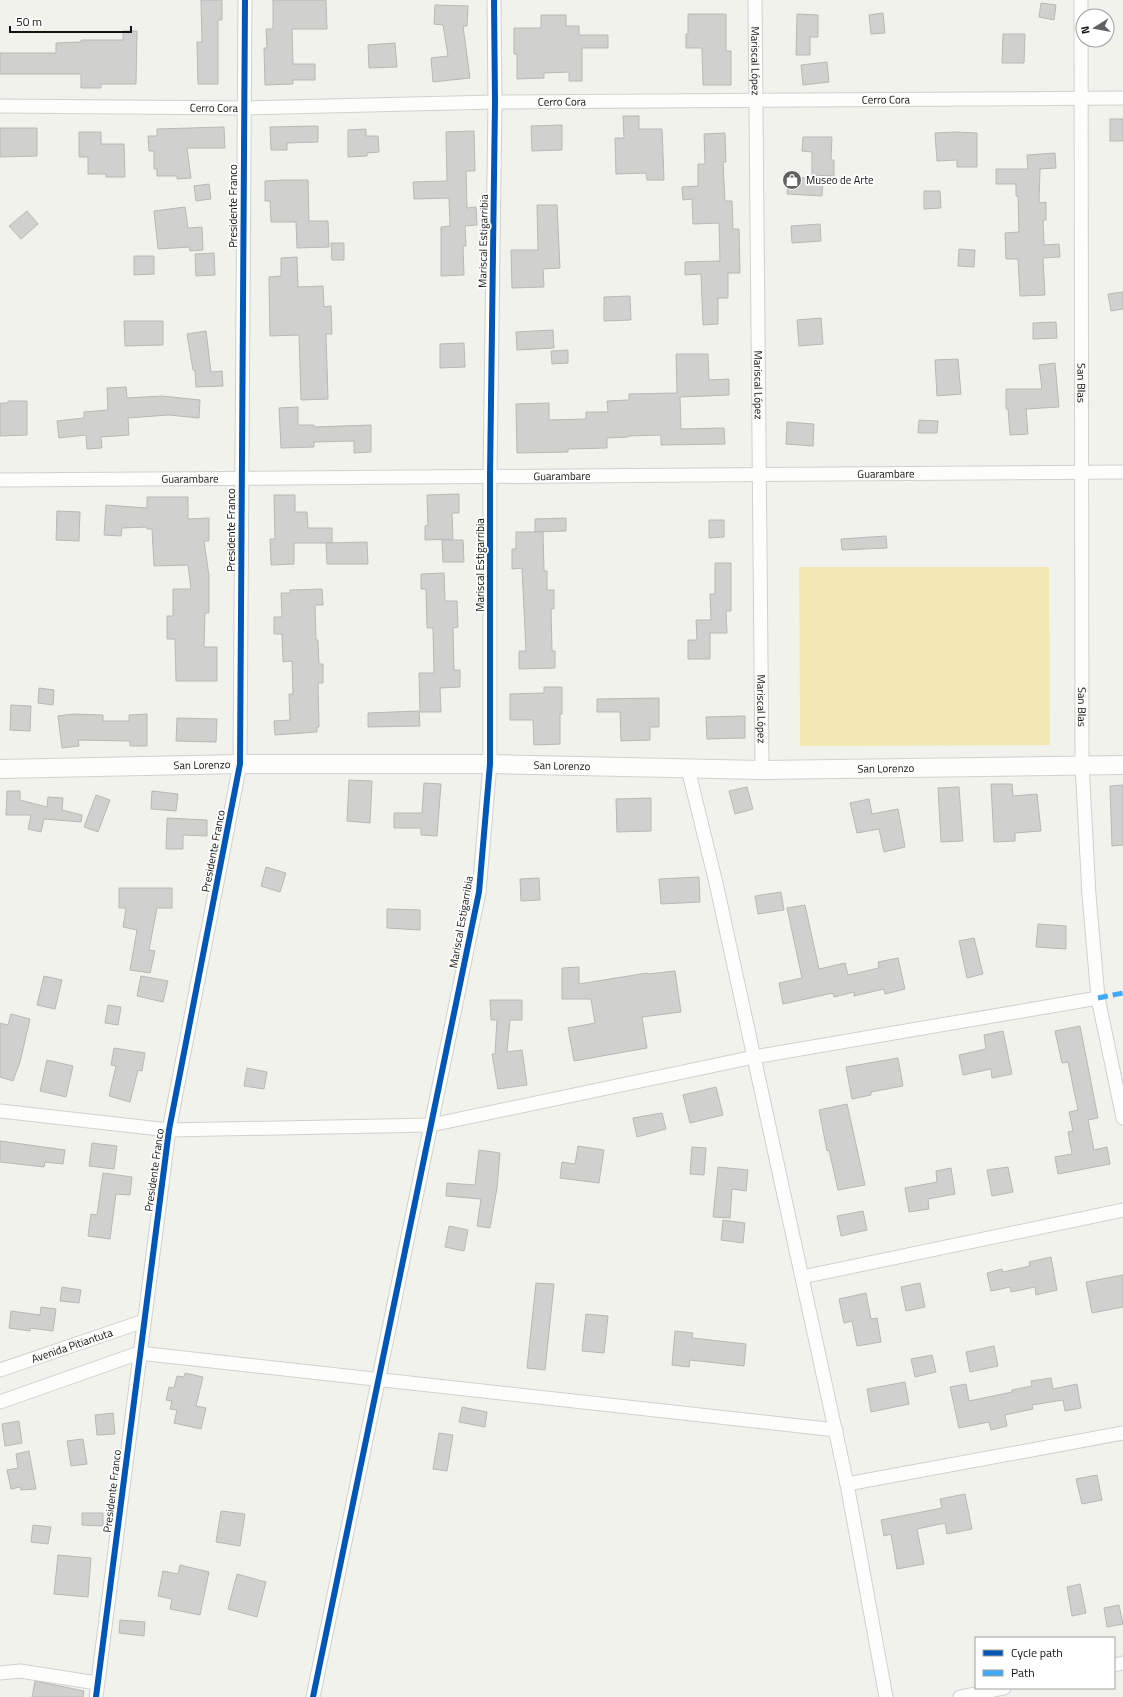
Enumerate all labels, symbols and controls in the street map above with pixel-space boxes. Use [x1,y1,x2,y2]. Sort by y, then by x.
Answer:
scale bar [10,8,131,34]
north arrow [1075,8,1115,48]
text: 50 m [16,12,42,31]
text: N [1077,25,1094,35]
street label: Mariscal López [747,27,764,95]
street label: Cerro Cora [862,91,911,108]
street label: Cerro Cora [538,93,587,110]
street label: Cerro Cora [190,100,239,116]
street label: Presidente Franco [225,164,241,248]
shop icon: Museo de Arte [781,169,803,191]
place label: Museo de Arte [806,172,874,188]
street label: Mariscal Estigarribia [474,194,492,288]
street label: Mariscal López [750,350,767,419]
street label: San Blas [1073,363,1090,403]
street label: Guarambare [857,465,915,482]
street label: Guarambare [533,468,591,484]
street label: Guarambare [161,470,219,487]
street label: Presidente Franco [223,488,239,572]
street label: Mariscal Estigarribia [472,518,488,612]
street label: Mariscal López [753,674,770,743]
street label: San Blas [1074,687,1090,727]
street label: San Lorenzo [173,756,231,773]
street label: San Lorenzo [533,757,591,774]
street label: San Lorenzo [857,760,915,777]
street label: Presidente Franco [197,808,229,894]
street label: Mariscal Estigarribia [445,874,477,970]
street label: Presidente Franco [140,1127,168,1213]
street label: Avenida Pitiantuta [29,1324,115,1367]
street label: Presidente Franco [99,1448,125,1534]
legend [975,1637,1115,1689]
text: Cycle path [1011,1643,1063,1662]
text: Path [1011,1663,1035,1682]

